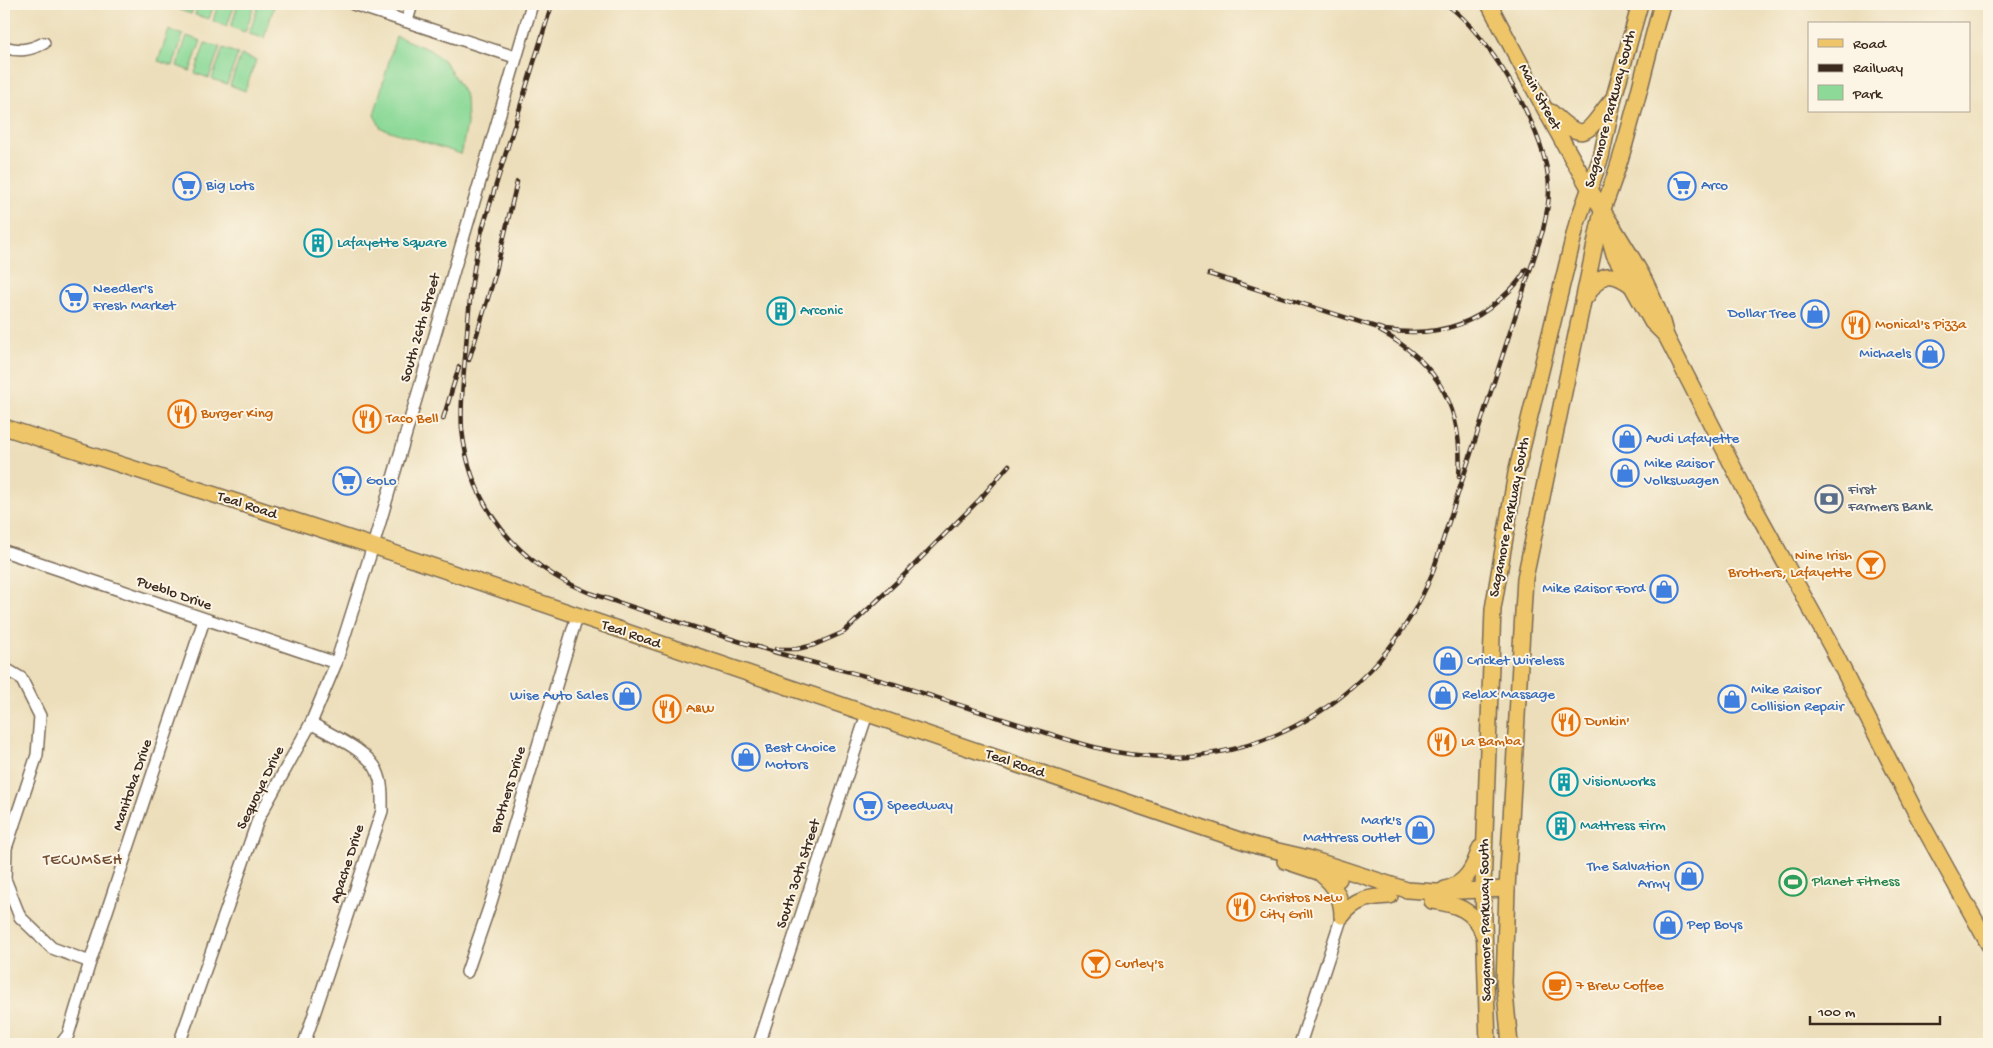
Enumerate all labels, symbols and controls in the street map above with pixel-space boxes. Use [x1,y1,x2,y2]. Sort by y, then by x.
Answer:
legend [1808,22,1970,112]
street label: Sagamore Parkway South [1581,28,1641,190]
text: Road [1853,36,1887,54]
text: Railway [1853,60,1904,78]
street label: Main Street [1514,61,1565,135]
text: Park [1852,86,1883,104]
supermarket icon: Big Lots [172,171,202,201]
supermarket icon: Arco [1667,171,1697,201]
place label: Big Lots [205,177,254,195]
place label: Arco [1701,177,1728,195]
building icon: Lafayette Square [303,228,333,258]
place label: Lafayette Square [337,234,447,252]
street label: South 26th Street [397,270,446,384]
place label: Needler's Fresh Market [92,280,177,315]
supermarket icon: Needler's Fresh Market [59,283,89,313]
building icon: Arconic [766,296,796,326]
shop icon: Dollar Tree [1800,299,1830,329]
place label: Arconic [800,302,843,320]
place label: Dollar Tree [1727,305,1796,323]
restaurant icon: Monical's Pizza [1841,310,1871,340]
place label: Monical's Pizza [1875,316,1967,334]
shop icon: Michaels [1915,339,1945,369]
place label: Michaels [1859,345,1911,363]
restaurant icon: Burger King [167,399,197,429]
restaurant icon: Taco Bell [352,404,382,434]
place label: Burger King [200,405,273,423]
place label: Taco Bell [385,410,439,428]
shop icon: Audi Lafayette [1612,424,1642,454]
place label: Audi Lafayette [1646,430,1740,448]
street label: Sagamore Parkway South [1486,435,1534,599]
place label: Mike Raisor Volkswagen [1643,455,1719,490]
shop icon: Mike Raisor Volkswagen [1610,458,1640,488]
supermarket icon: GoLo [332,466,362,496]
place label: GoLo [366,472,397,490]
place label: First Farmers Bank [1847,481,1933,516]
bank icon: First Farmers Bank [1814,484,1844,514]
street label: Teal Road [214,488,280,524]
place label: Nine Irish Brothers, Lafayette [1727,547,1852,582]
bar icon: Nine Irish Brothers, Lafayette [1856,550,1886,580]
street label: Pueblo Drive [133,572,214,615]
shop icon: Mike Raisor Ford [1649,574,1679,604]
place label: Mike Raisor Ford [1542,580,1646,598]
street label: Teal Road [598,616,664,654]
shop icon: Cricket Wireless [1433,646,1463,676]
place label: Cricket Wireless [1467,652,1565,670]
shop icon: Relax Massage [1428,680,1458,710]
shop icon: Wise Auto Sales [612,681,642,711]
place label: Mike Raisor Collision Repair [1751,681,1846,716]
shop icon: Mike Raisor Collision Repair [1717,684,1747,714]
place label: Relax Massage [1462,686,1555,704]
place label: Wise Auto Sales [510,687,608,705]
restaurant icon: A&W [652,694,682,724]
place label: A&W [686,700,715,718]
restaurant icon: Dunkin' [1551,707,1581,737]
place label: Dunkin' [1584,713,1630,731]
restaurant icon: La Bamba [1427,727,1457,757]
place label: La Bamba [1461,733,1522,751]
street label: Manitoba Drive [109,737,157,833]
place label: Best Choice Motors [764,739,836,774]
shop icon: Best Choice Motors [731,742,761,772]
street label: Sequoya Drive [233,743,289,833]
street label: Brothers Drive [487,744,531,837]
street label: Teal Road [982,745,1048,783]
building icon: Visionworks [1549,767,1579,797]
place label: Visionworks [1582,773,1656,791]
supermarket icon: Speedway [853,791,883,821]
place label: Speedway [887,797,954,815]
building icon: Mattress Firm [1546,811,1576,841]
place label: Mark's Mattress Outlet [1303,812,1403,847]
street label: South 30th Street [773,815,826,931]
shop icon: Mark's Mattress Outlet [1405,815,1435,845]
place label: Mattress Firm [1580,817,1666,835]
street label: Apache Drive [327,822,369,906]
street label: Sagamore Parkway South [1476,839,1496,1001]
district label: TECUMSEH [42,852,123,871]
place label: The Salvation Army [1586,858,1671,893]
shop icon: The Salvation Army [1674,861,1704,891]
sports icon: Planet Fitness [1778,867,1808,897]
place label: Planet Fitness [1811,873,1900,891]
place label: Christos New City Grill [1260,889,1343,924]
restaurant icon: Christos New City Grill [1226,892,1256,922]
shop icon: Pep Boys [1653,910,1683,940]
place label: Pep Boys [1686,916,1743,934]
bar icon: Curley's [1081,949,1111,979]
place label: Curley's [1115,955,1164,973]
cafe icon: 7 Brew Coffee [1542,971,1572,1001]
place label: 7 Brew Coffee [1575,977,1664,995]
scale bar [1810,993,1940,1025]
text: 100 m [1817,1004,1856,1022]

